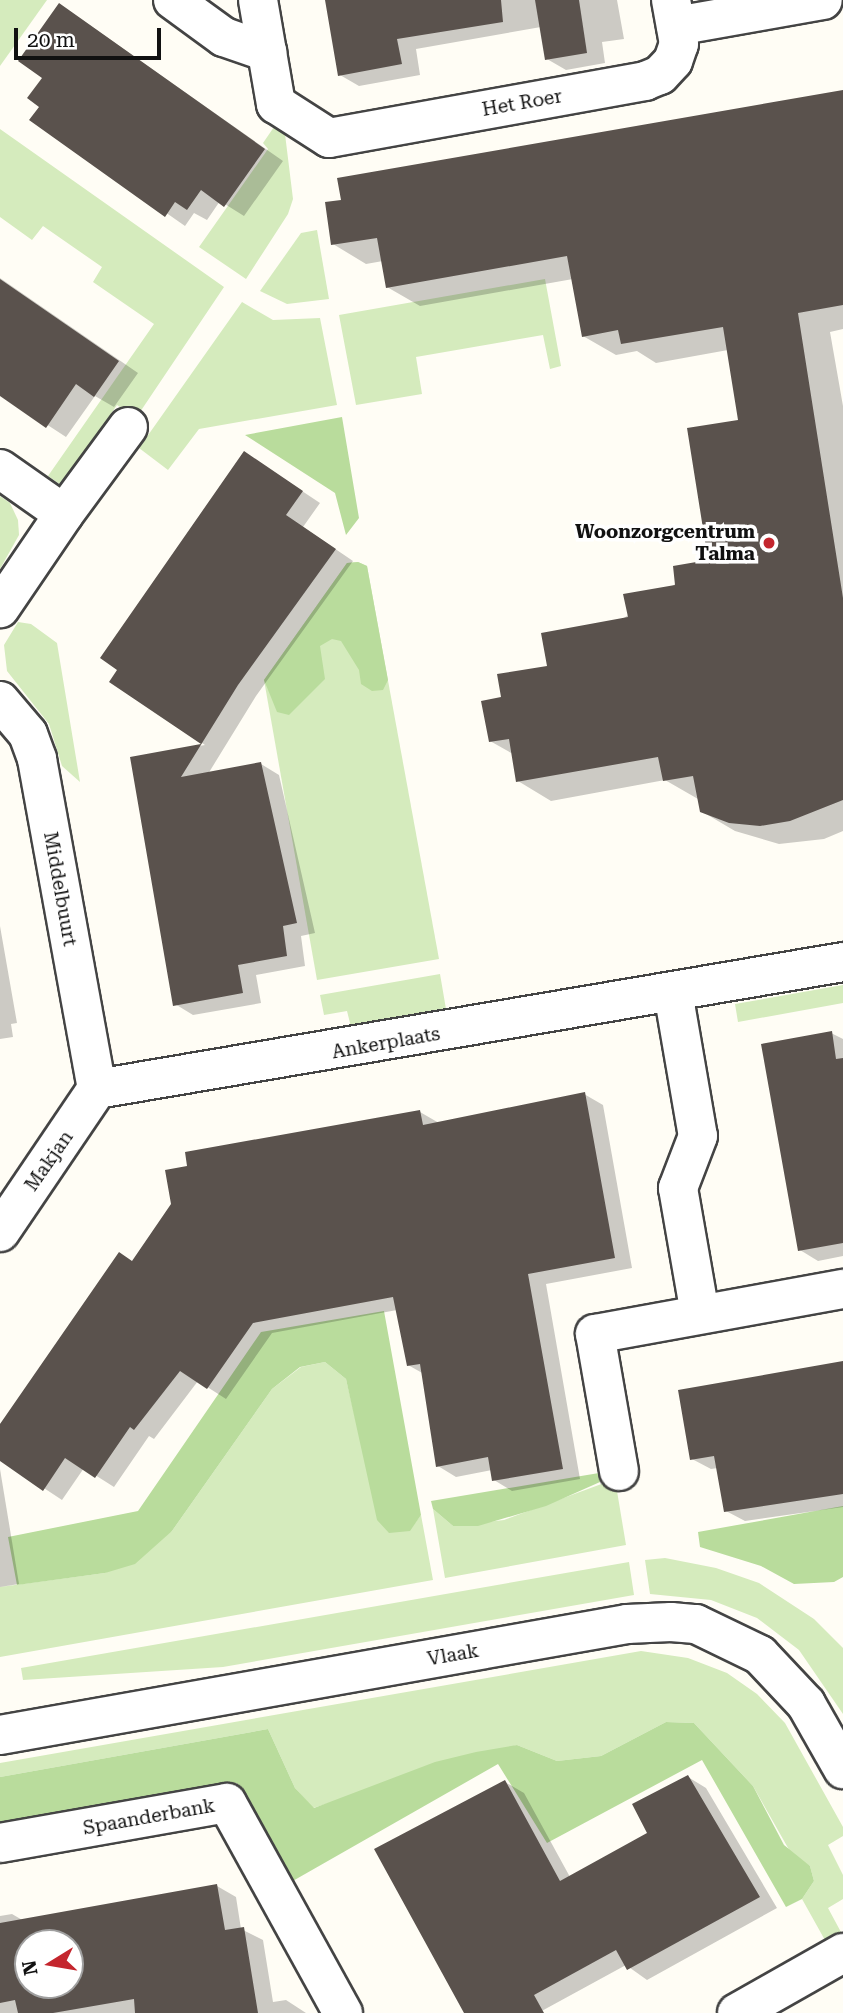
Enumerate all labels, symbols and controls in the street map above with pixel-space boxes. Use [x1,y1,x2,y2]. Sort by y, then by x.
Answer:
scale bar [18,14,164,58]
text: 20 m [27,28,75,52]
street label: Het Roer [480,85,564,121]
place label: Woonzorgcentrum Talma [575,521,755,565]
marker: Woonzorgcentrum Talma [761,535,777,551]
street label: Middelbuurt [39,830,81,948]
street label: Ankerplaats [330,1022,442,1064]
street label: Makjan [20,1126,78,1196]
street label: Vlaak [426,1639,480,1671]
street label: Spaanderbank [81,1794,217,1840]
north arrow [14,1929,84,1999]
text: N [17,1958,43,1977]

